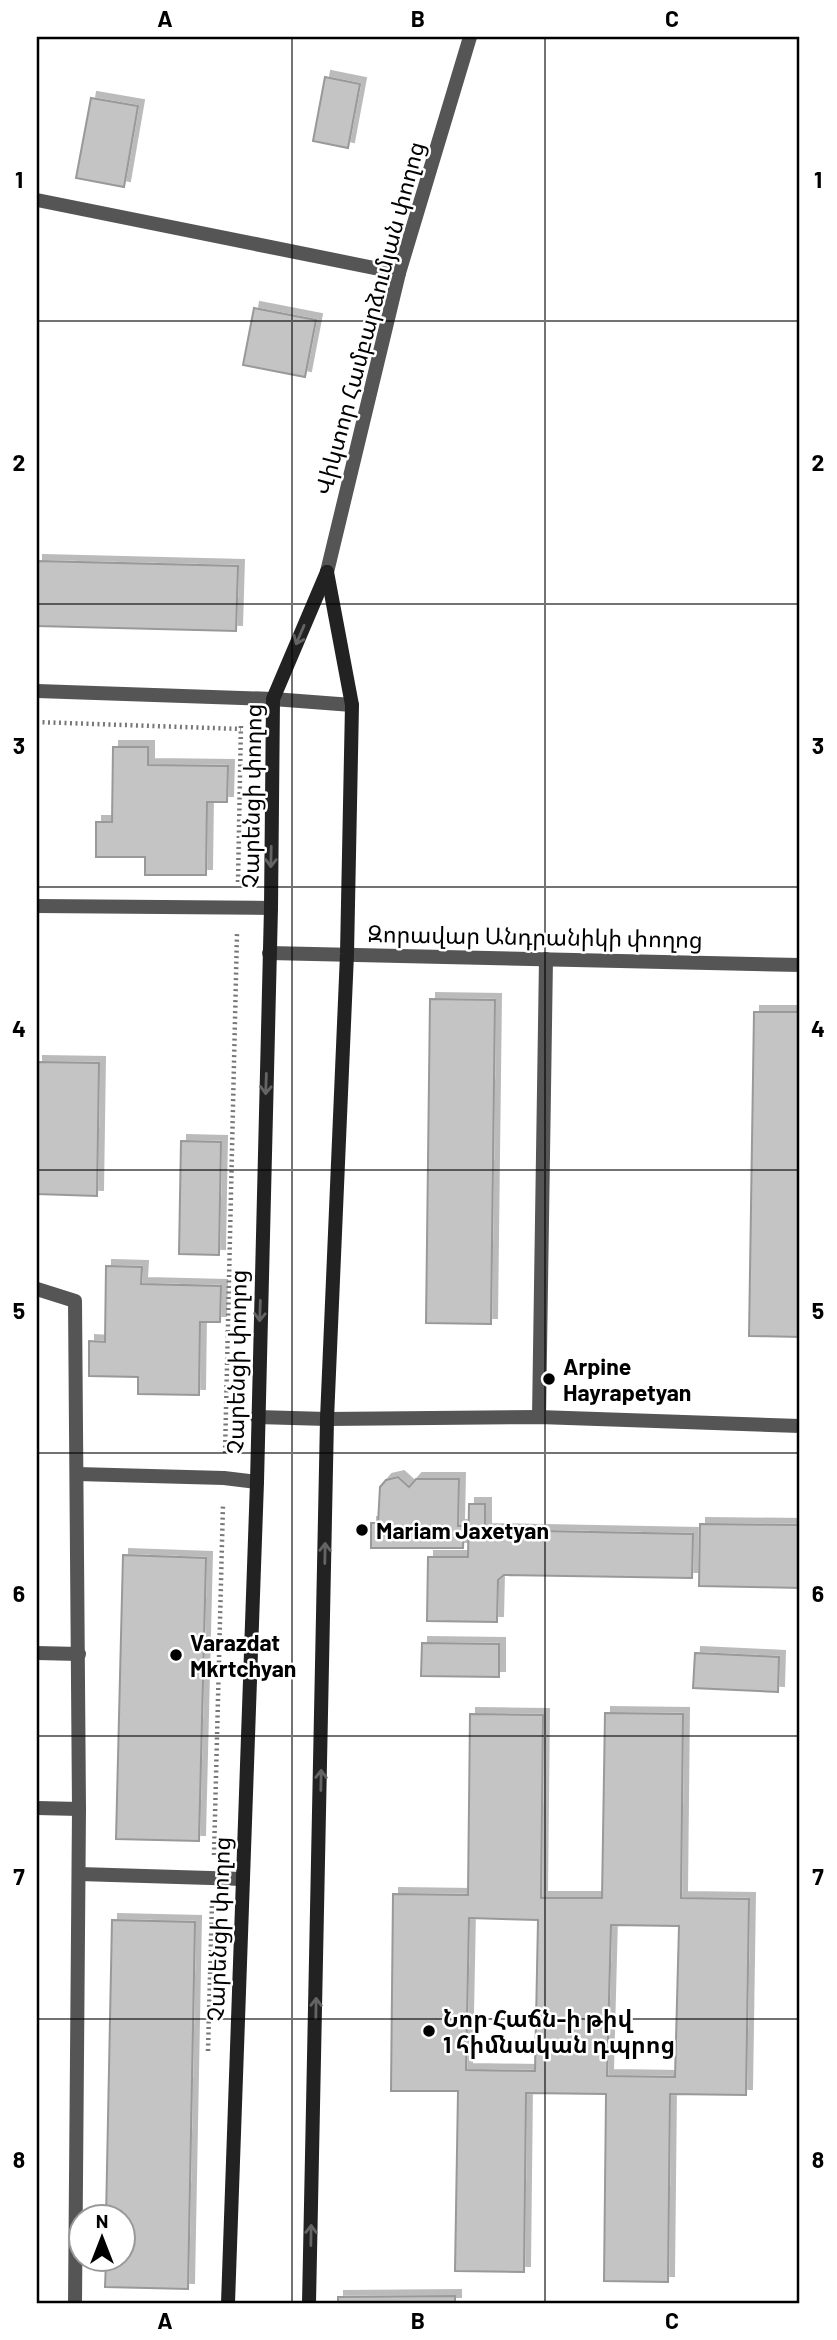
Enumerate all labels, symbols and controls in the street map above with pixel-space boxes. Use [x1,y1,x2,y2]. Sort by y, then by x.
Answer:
text: A [157,4,173,32]
text: B [411,4,425,32]
text: C [665,4,679,32]
street label: Վիկտոր Համբարձումյան փողոց [308,138,431,498]
text: 1 [15,165,23,193]
text: 1 [814,165,822,193]
text: 2 [13,448,25,476]
text: 2 [812,448,824,476]
one-way arrow [293,623,306,645]
street label: Չարենցի փողոց [235,703,268,889]
text: 3 [13,731,25,759]
text: 3 [812,731,824,759]
one-way arrow [264,845,278,868]
street label: Զորավար Անդրանիկի փողոց [367,919,703,954]
text: 4 [12,1014,26,1042]
text: 4 [811,1014,825,1042]
one-way arrow [259,1072,272,1095]
street label: Չարենցի փողոց [220,1269,253,1455]
text: 5 [13,1296,25,1324]
text: 5 [812,1296,824,1324]
one-way arrow [253,1300,266,1323]
place label: Arpine Hayrapetyan [563,1352,691,1406]
marker: Arpine Hayrapetyan [541,1371,557,1387]
place label: Mariam Jaxetyan [376,1516,549,1544]
marker: Mariam Jaxetyan [354,1522,370,1538]
one-way arrow [319,1541,332,1564]
text: 6 [13,1579,25,1607]
text: 6 [812,1579,824,1607]
place label: Varazdat Mkrtchyan [190,1628,296,1682]
marker: Varazdat Mkrtchyan [168,1647,184,1663]
one-way arrow [314,1769,327,1792]
street label: Չարենցի փողոց [201,1836,236,2022]
text: 7 [13,1862,25,1890]
text: 7 [812,1862,824,1890]
one-way arrow [309,1996,322,2019]
place label: Նոր Հաճն-ի թիվ 1 հիմնական դպրոց [443,2004,675,2059]
marker: Նոր Հաճն-ի թիվ 1 հիմնական դպրոց [421,2023,437,2039]
text: 8 [13,2145,25,2173]
text: 8 [812,2145,824,2173]
north arrow [66,2204,136,2274]
text: N [96,2209,108,2232]
one-way arrow [304,2224,317,2247]
text: A [157,2306,173,2334]
text: B [411,2306,425,2334]
text: C [665,2306,679,2334]

